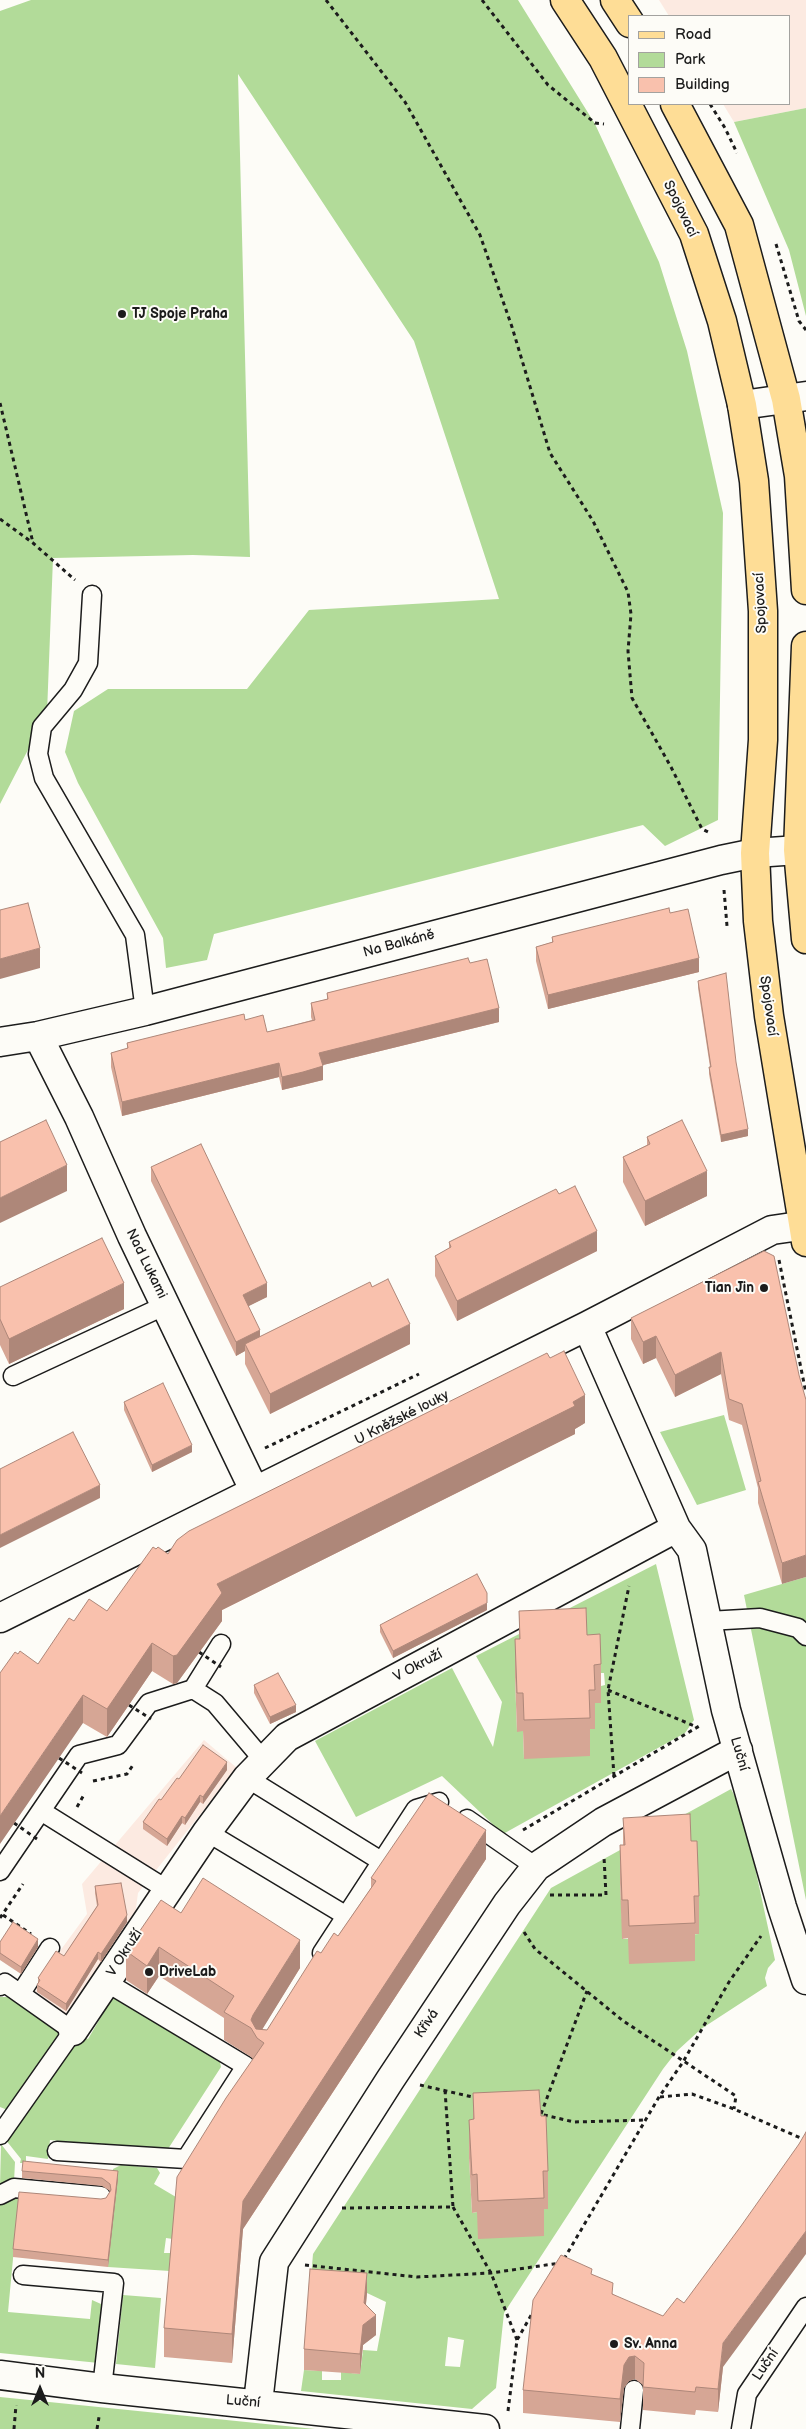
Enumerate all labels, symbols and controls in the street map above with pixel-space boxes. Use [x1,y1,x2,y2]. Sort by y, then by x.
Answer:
legend [628,15,791,105]
text: Road [675,25,711,44]
text: Park [675,50,705,69]
text: Building [675,75,730,94]
street label: Spojovací [659,178,701,240]
place label: TJ Spoje Praha [132,306,228,322]
marker: TJ Spoje Praha [116,308,128,320]
street label: Spojovací [751,572,771,634]
street label: Na Balkáně [362,926,436,962]
street label: Spojovací [755,975,781,1037]
street label: Nad Lukami [122,1226,170,1302]
place label: Tian Jin [705,1280,754,1296]
marker: Tian Jin [758,1282,770,1294]
street label: U Kněžské louky [352,1387,452,1449]
street label: V Okruží [391,1646,445,1686]
street label: Luční [726,1735,752,1773]
street label: V Okruží [103,1926,147,1980]
place label: DriveLab [159,1964,216,1980]
marker: DriveLab [143,1966,155,1978]
street label: Křivá [411,2006,443,2042]
place label: Sv. Anna [624,2336,677,2352]
marker: Sv. Anna [608,2338,620,2350]
street label: Luční [749,2346,783,2384]
north arrow [15,2364,65,2414]
text: N [35,2365,45,2382]
street label: Luční [225,2392,261,2412]

